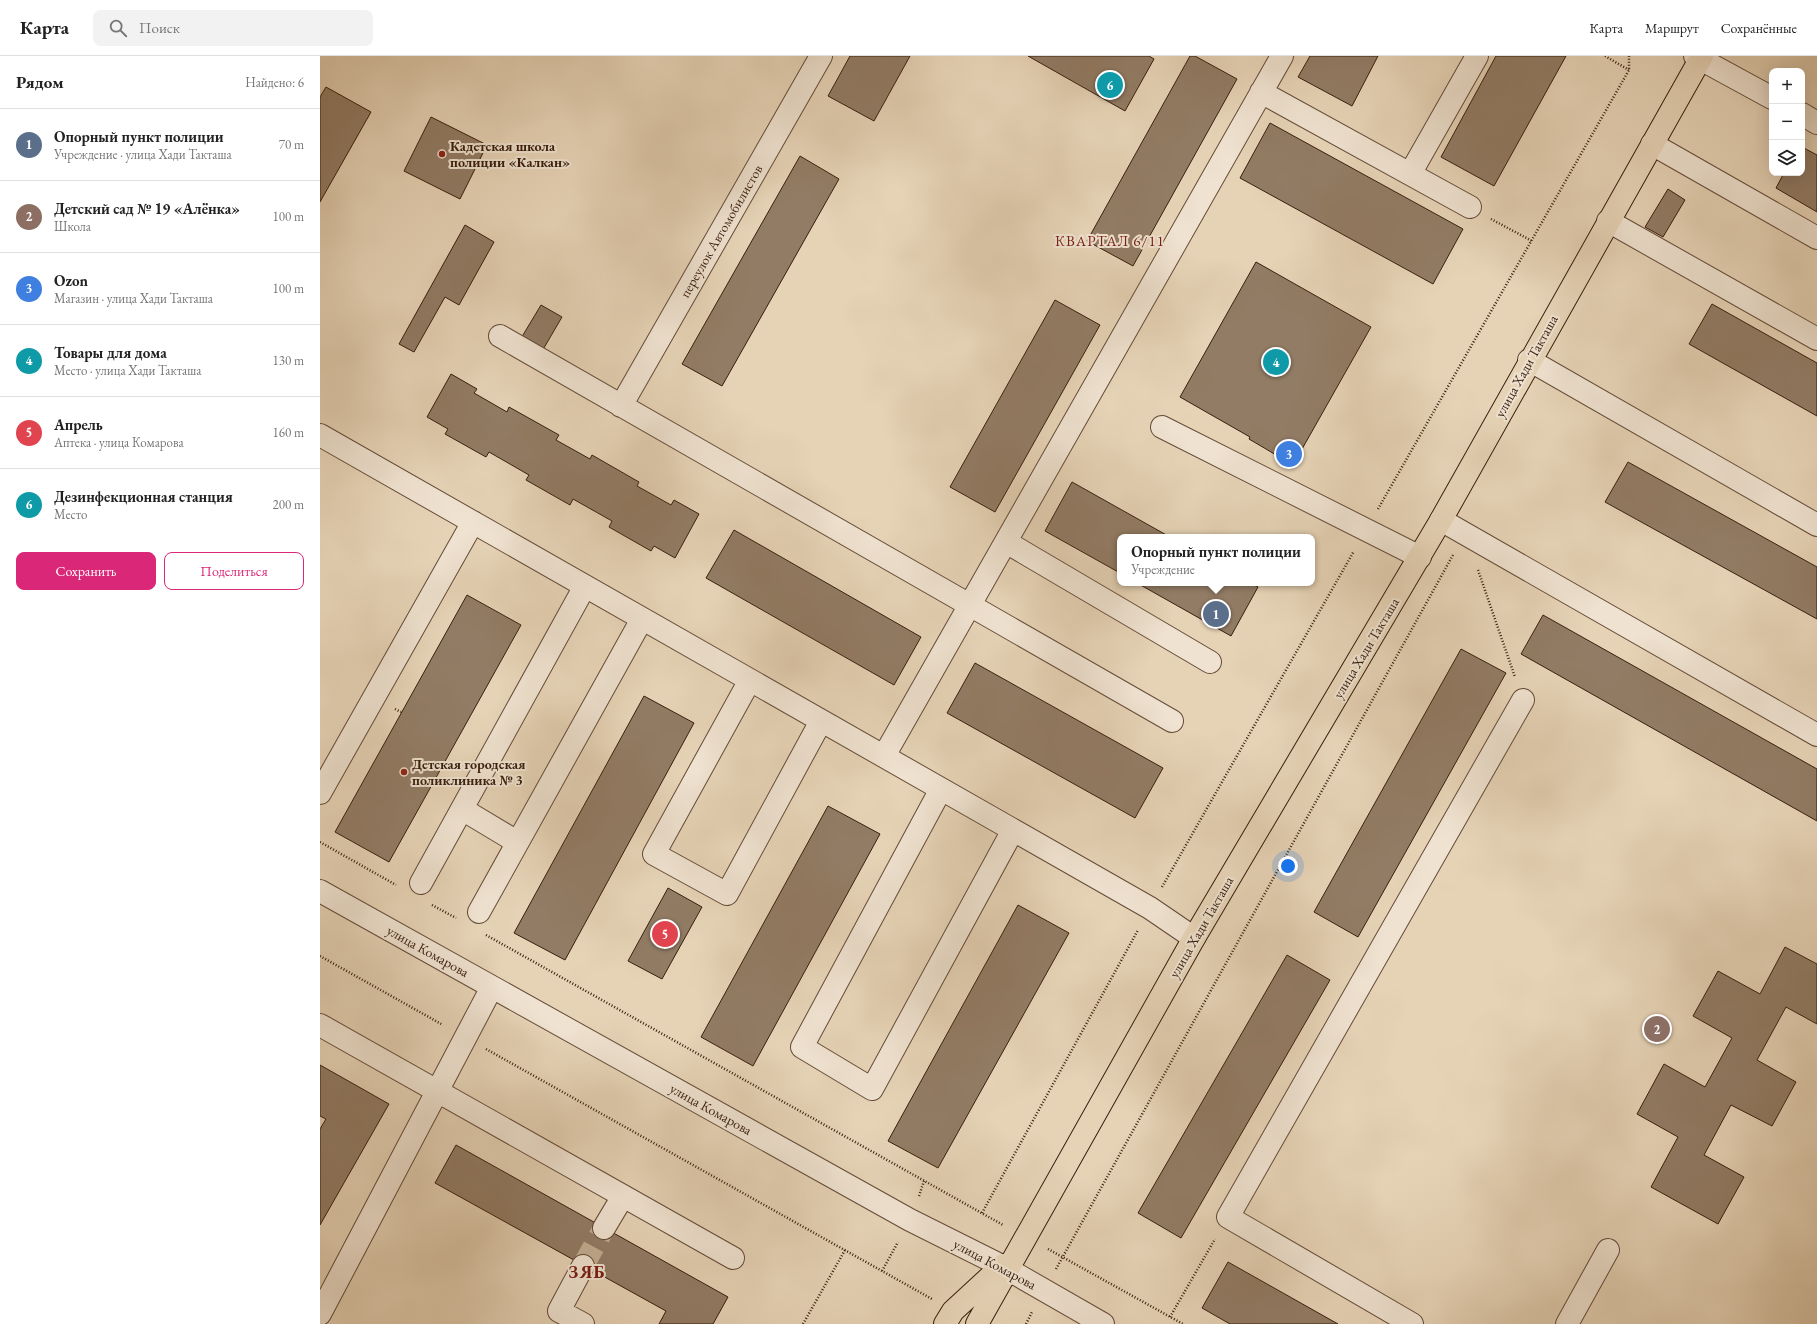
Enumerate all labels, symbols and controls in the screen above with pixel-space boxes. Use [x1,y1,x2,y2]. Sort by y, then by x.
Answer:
search box [93,10,373,46]
text: Карта [20,15,69,40]
icon: search [107,17,129,39]
text: Поиск [139,18,180,37]
text: Карта [1590,19,1623,37]
text: Маршрут [1645,19,1699,37]
text: Сохранённые [1721,19,1797,37]
map controls [1769,68,1805,176]
button: + [1769,68,1805,104]
pin: 6 [1097,70,1123,100]
text: Рядом [16,71,64,93]
text: Найдено: 6 [245,74,304,91]
button: − [1769,104,1805,140]
text: Опорный пункт полиции [54,127,224,146]
text: 1 [26,136,32,153]
text: 70 m [279,136,304,153]
place label: Кадетская школа полиции «Калкан» [450,137,570,171]
button: layers [1769,140,1805,176]
text: Учреждение · улица Хади Такташа [54,146,232,163]
marker: Кадетская школа полиции «Калкан» [437,149,447,159]
street label: переулок Автомобилистов [676,161,766,301]
text: Детский сад № 19 «Алёнка» [54,199,240,218]
text: 2 [26,208,32,225]
text: 100 m [273,208,304,225]
text: Школа [54,218,91,235]
district label: КВАРТАЛ 6/11 [1055,231,1165,250]
text: Ozon [54,271,88,290]
text: 3 [26,280,32,297]
text: 100 m [273,280,304,297]
text: Магазин · улица Хади Такташа [54,290,213,307]
street label: улица Хади Такташа [1490,311,1562,420]
text: Товары для дома [54,343,167,362]
pin: 4 [1263,347,1289,377]
text: 4 [26,352,32,369]
text: 130 m [273,352,304,369]
text: Место · улица Хади Такташа [54,362,201,379]
text: Апрель [54,415,103,434]
text: 5 [26,424,32,441]
text: 160 m [273,424,304,441]
text: Аптека · улица Комарова [54,434,184,451]
pin: 3 [1276,439,1302,469]
text: Дезинфекционная станция [54,487,233,506]
text: 6 [26,496,32,513]
text: 200 m [273,496,304,513]
text: Место [54,506,87,523]
popup [1117,534,1315,586]
text: Опорный пункт полиции [1131,542,1301,561]
button: Сохранить [16,552,156,590]
button: Поделиться [164,552,304,590]
text: Учреждение [1131,561,1195,578]
street label: улица Хади Такташа [1329,594,1403,702]
pin: 1 [1203,599,1229,629]
place label: Детская городская поликлиника № 3 [412,755,526,789]
marker: Детская городская поликлиника № 3 [399,767,409,777]
your location [1278,856,1298,876]
street label: улица Хади Такташа [1165,873,1238,981]
pin: 5 [652,919,678,949]
street label: улица Комарова [384,921,473,981]
pin: 2 [1644,1014,1670,1044]
street label: улица Комарова [667,1079,756,1139]
street label: улица Комарова [950,1235,1040,1294]
district label: ЗЯБ [568,1260,606,1283]

